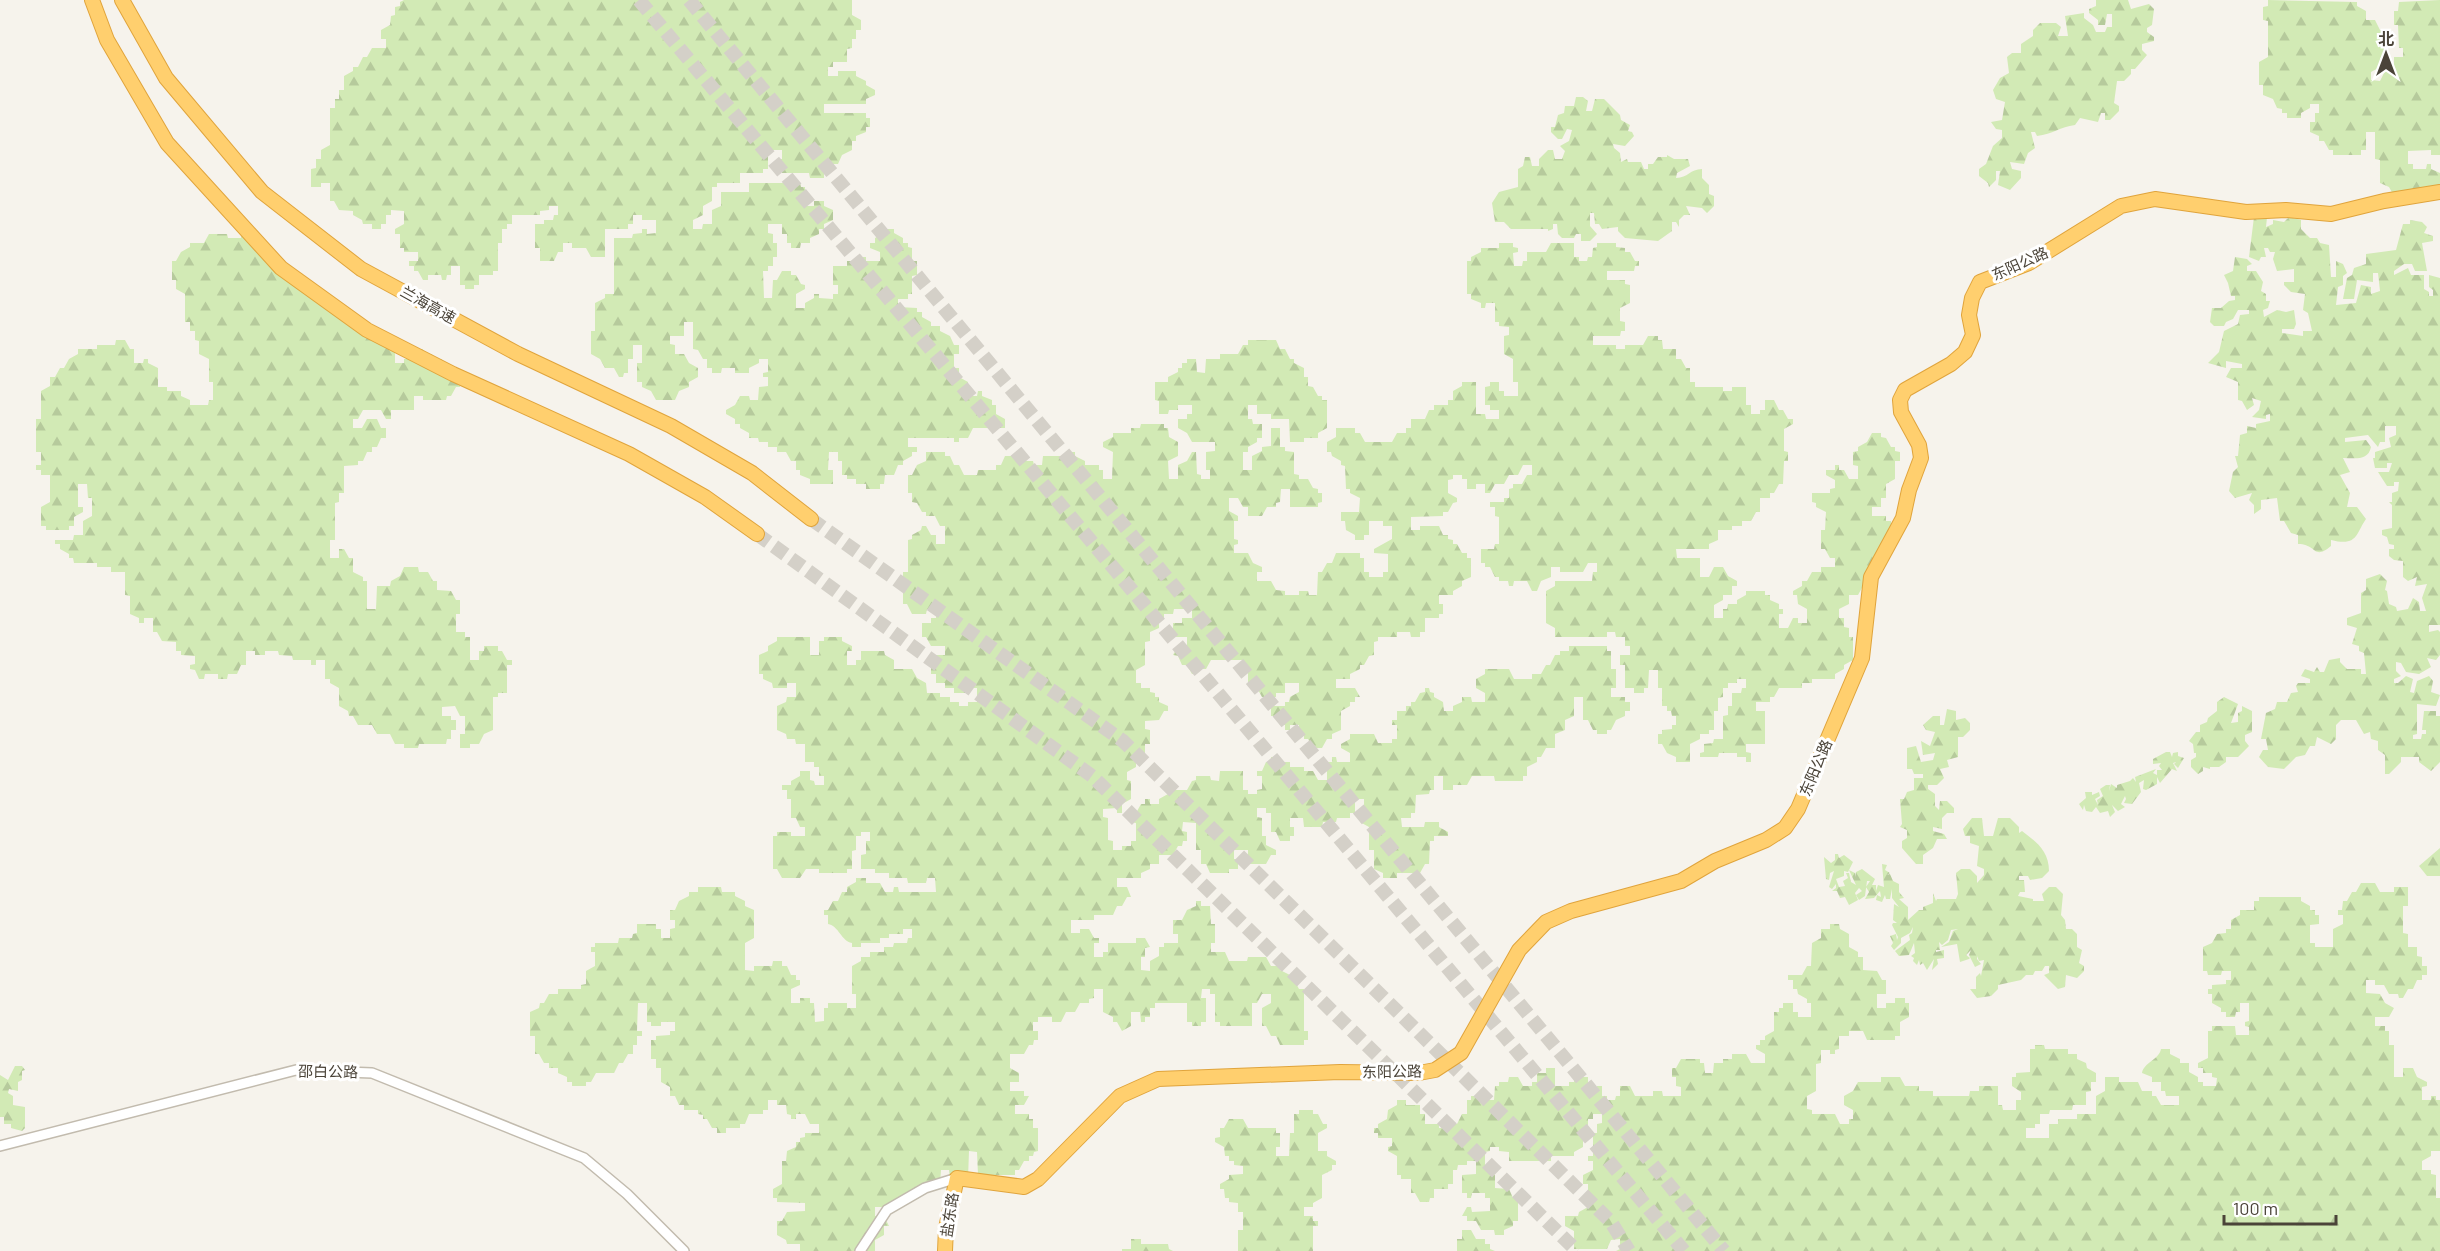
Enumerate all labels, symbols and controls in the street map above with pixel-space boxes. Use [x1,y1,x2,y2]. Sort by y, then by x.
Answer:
north arrow [2356,24,2416,84]
text: 北 [2378,29,2394,48]
street label: 东阳公路 [1989,243,2051,284]
street label: 兰海高速 [398,282,459,327]
street label: 东阳公路 [1795,736,1835,799]
street label: 邵白公路 [298,1061,358,1081]
street label: 东阳公路 [1362,1061,1422,1081]
scale bar [2224,1188,2336,1226]
street label: 盐东路 [937,1191,961,1238]
text: 100 m [2233,1197,2278,1219]

